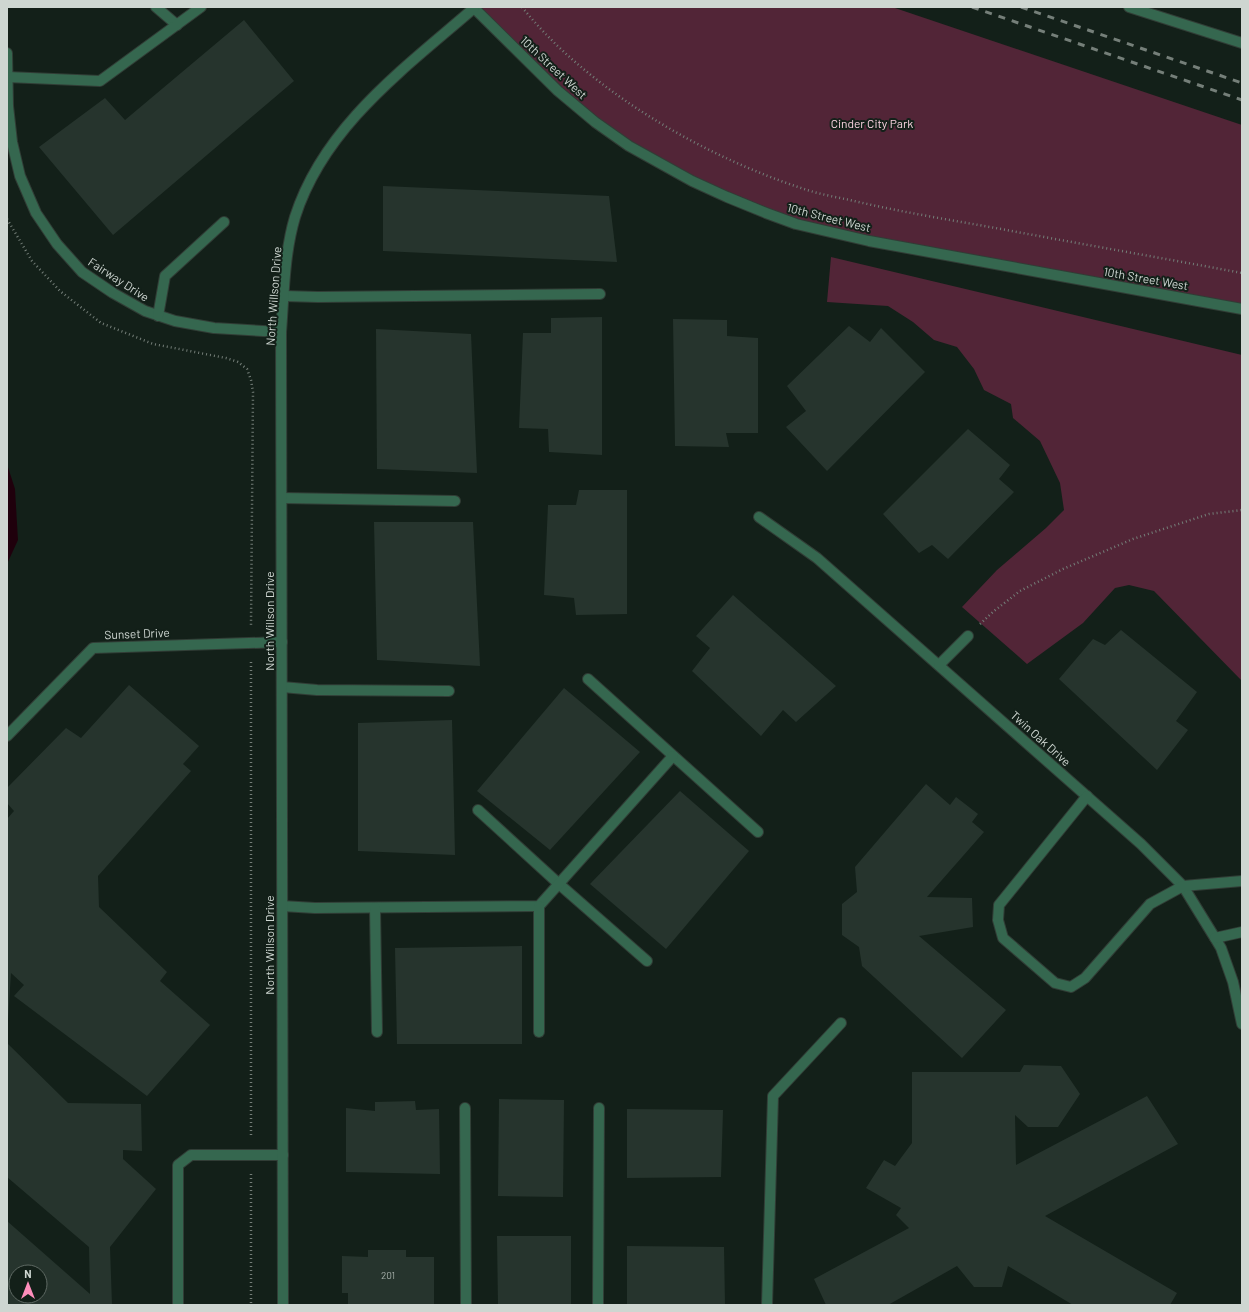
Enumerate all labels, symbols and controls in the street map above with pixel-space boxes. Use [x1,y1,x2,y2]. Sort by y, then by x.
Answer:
street label: 10th Street West [518,33,590,101]
park label: Cinder City Park [831,116,913,130]
street label: 10th Street West [786,200,872,234]
street label: North Willson Drive [263,246,283,346]
street label: Fairway Drive [86,254,152,304]
street label: 10th Street West [1103,264,1189,292]
street label: North Willson Drive [262,571,276,671]
street label: Sunset Drive [104,625,170,641]
street label: Twin Oak Drive [1008,707,1074,769]
street label: North Willson Drive [262,895,276,995]
north arrow [8,1264,48,1304]
text: N [24,1267,32,1280]
house number: 201 [381,1269,395,1281]

